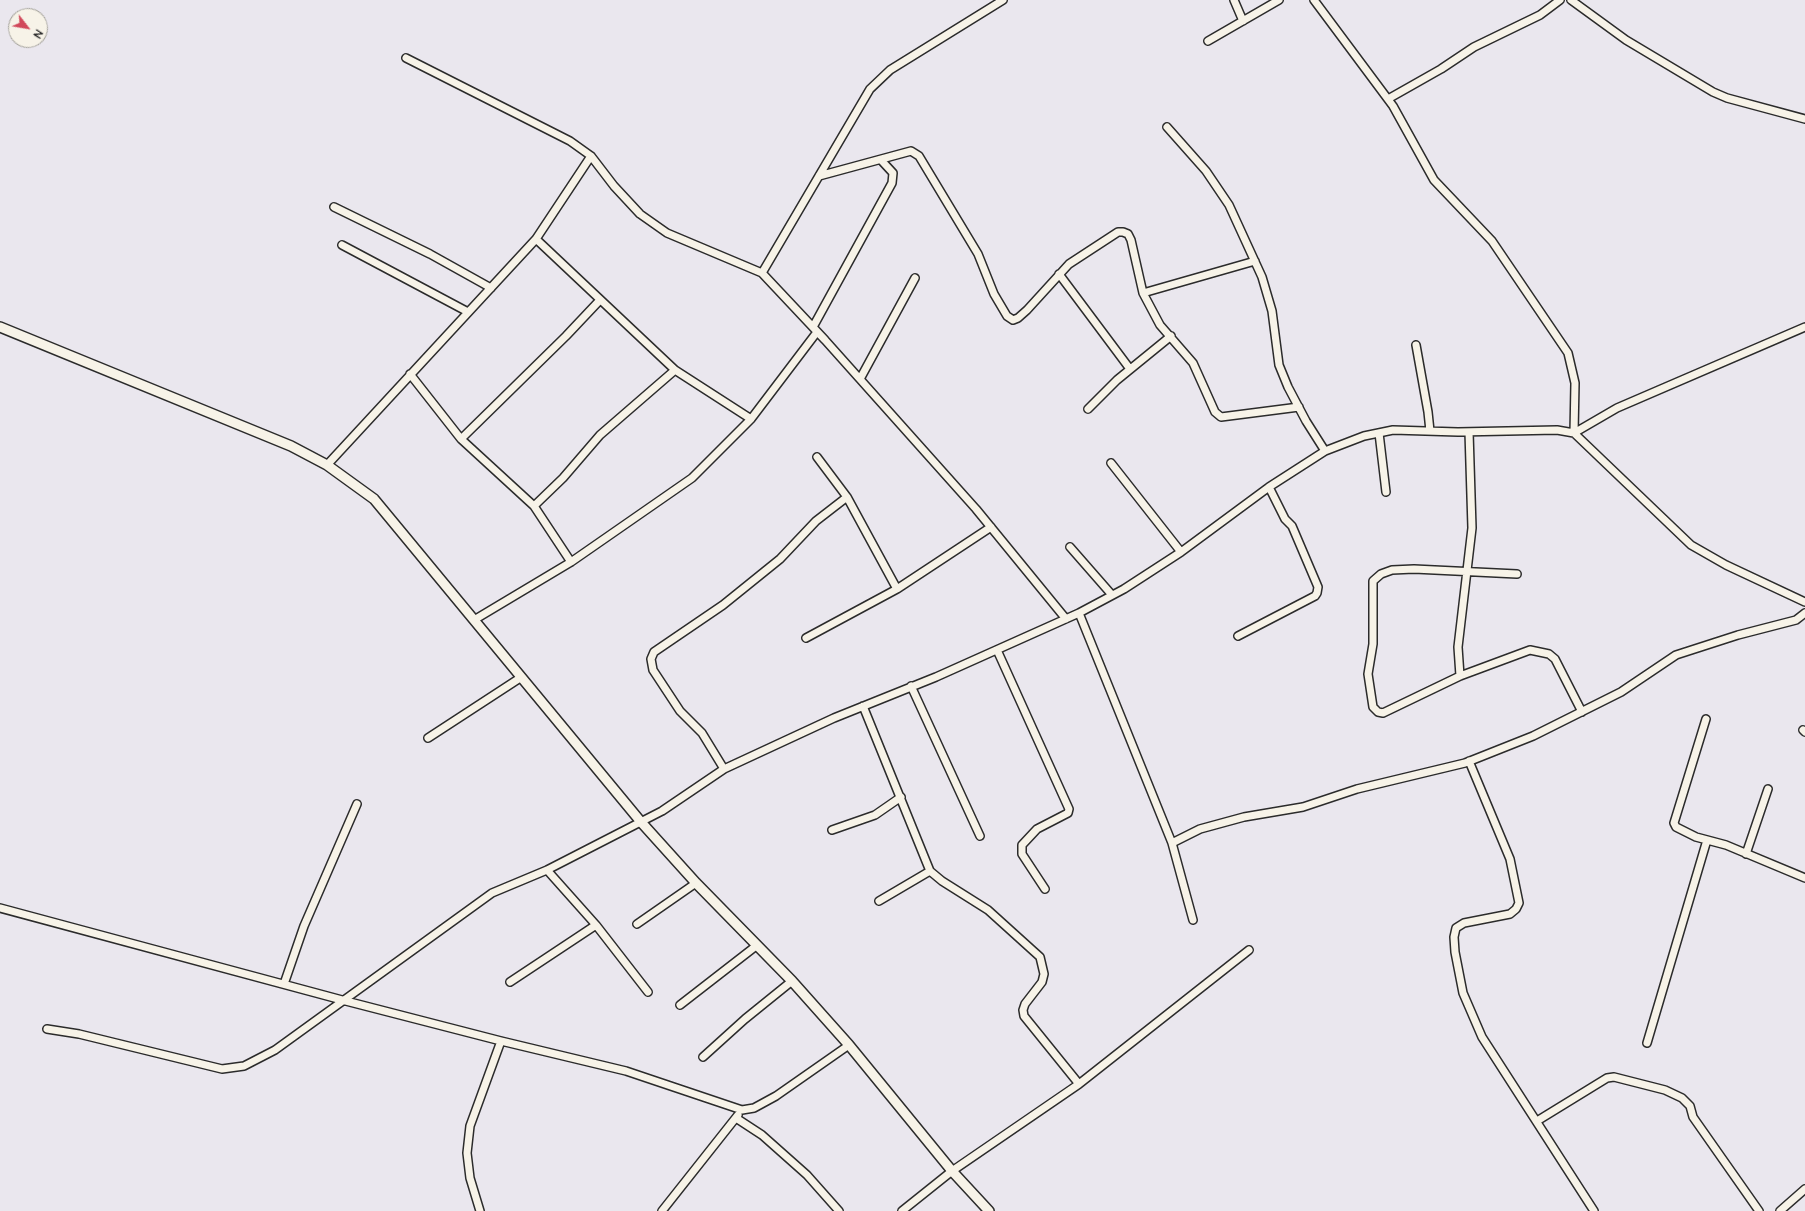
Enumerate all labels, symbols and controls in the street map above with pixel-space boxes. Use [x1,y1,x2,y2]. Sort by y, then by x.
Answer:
north arrow [8,8,48,48]
text: N [30,27,46,41]

